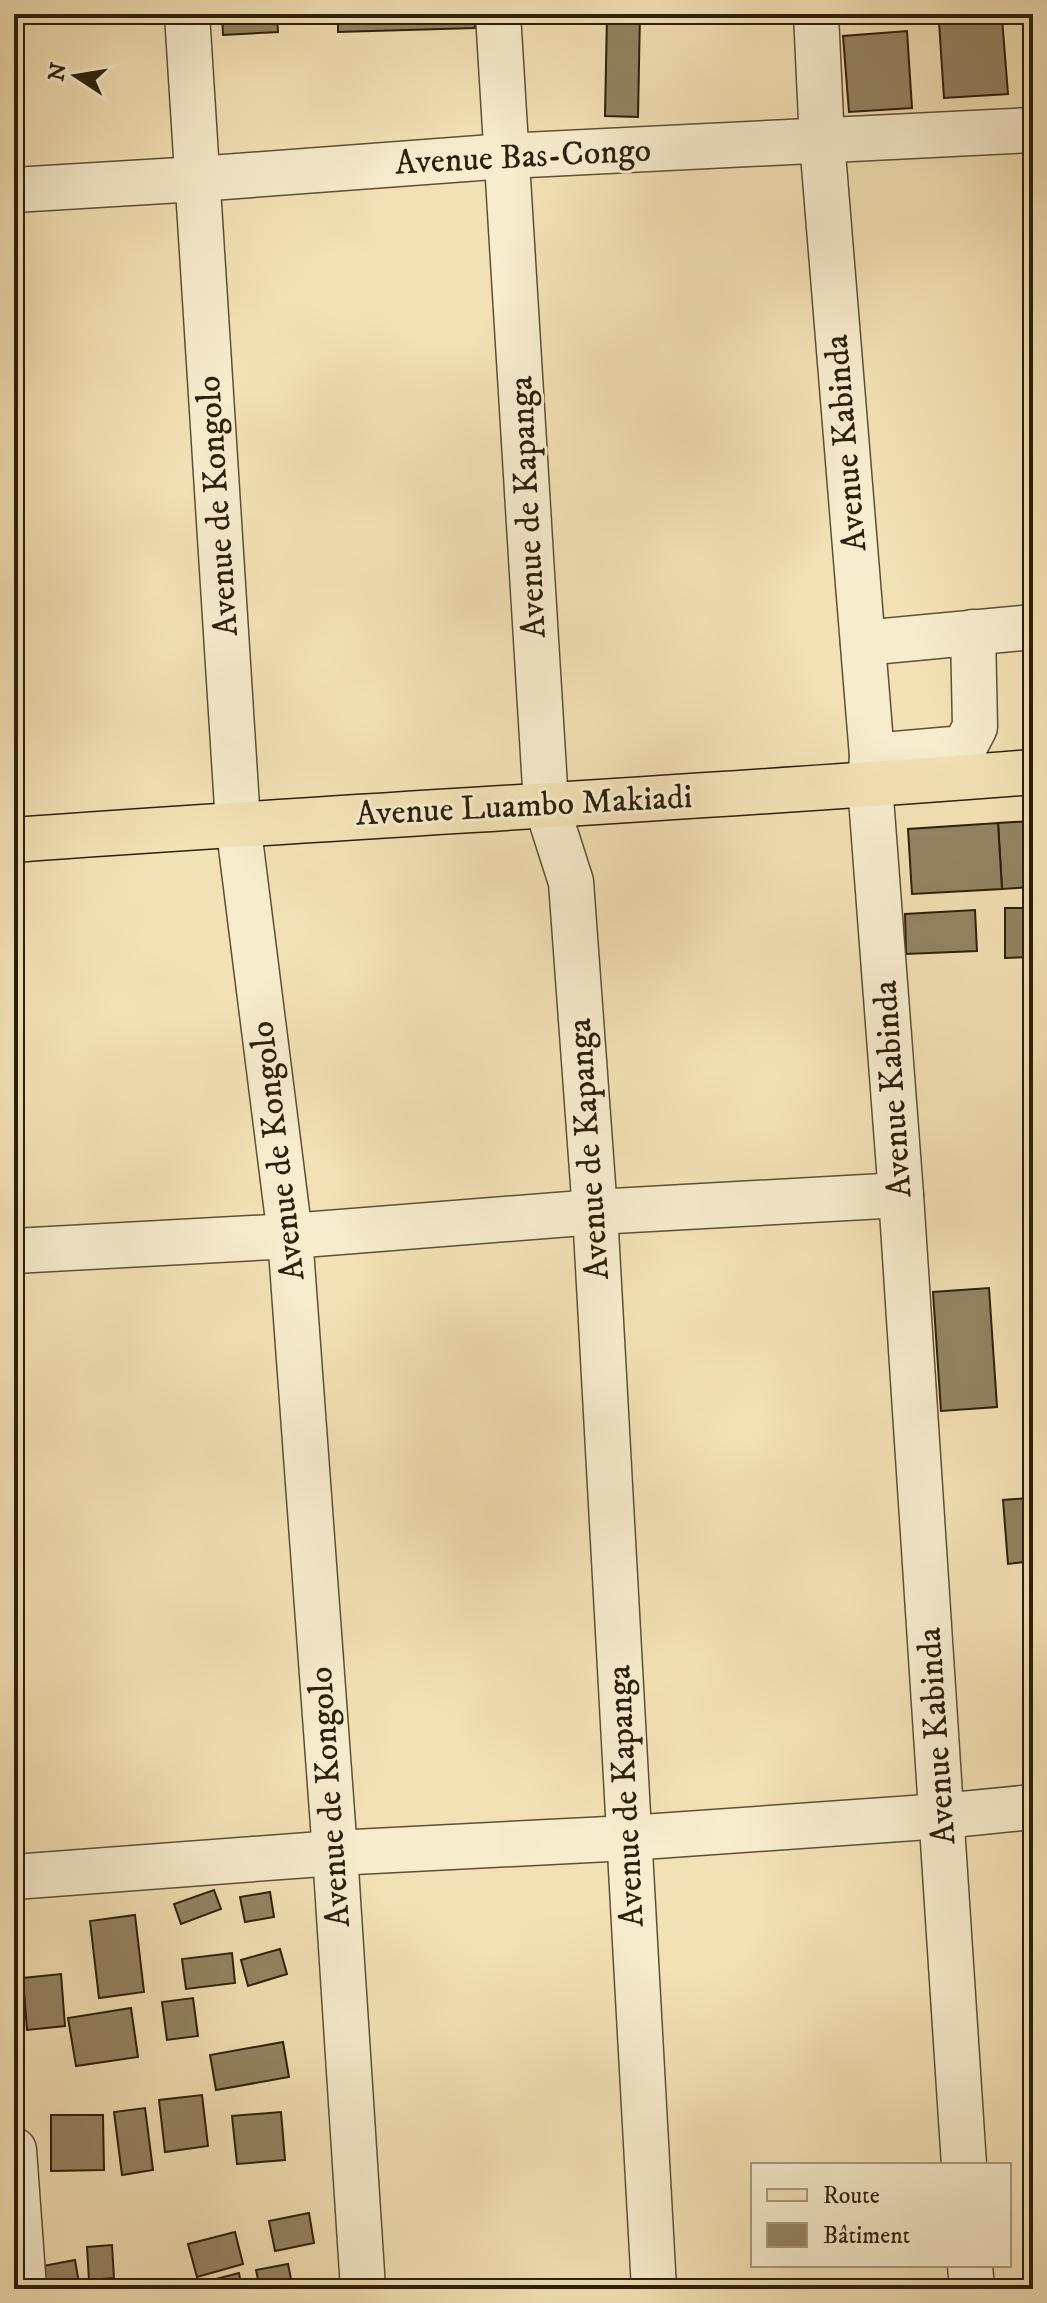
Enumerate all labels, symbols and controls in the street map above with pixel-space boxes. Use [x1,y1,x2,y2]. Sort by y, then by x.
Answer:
north arrow [36,36,116,116]
text: N [43,61,73,84]
street label: Avenue Bas-Congo [394,129,652,185]
street label: Avenue Kabinda [816,332,876,553]
street label: Avenue de Kongolo [188,374,248,638]
street label: Avenue de Kapanga [500,374,556,639]
street label: Avenue Luambo Makiadi [355,776,693,836]
street label: Avenue Kabinda [864,979,922,1199]
street label: Avenue de Kapanga [559,1016,619,1281]
street label: Avenue de Kongolo [241,1019,315,1283]
street label: Avenue Kabinda [908,1626,966,1846]
street label: Avenue de Kapanga [598,1663,654,1928]
street label: Avenue de Kongolo [300,1665,360,1929]
legend [751,2163,1011,2267]
text: Route [823,2181,880,2211]
text: Bâtiment [823,2221,911,2251]

